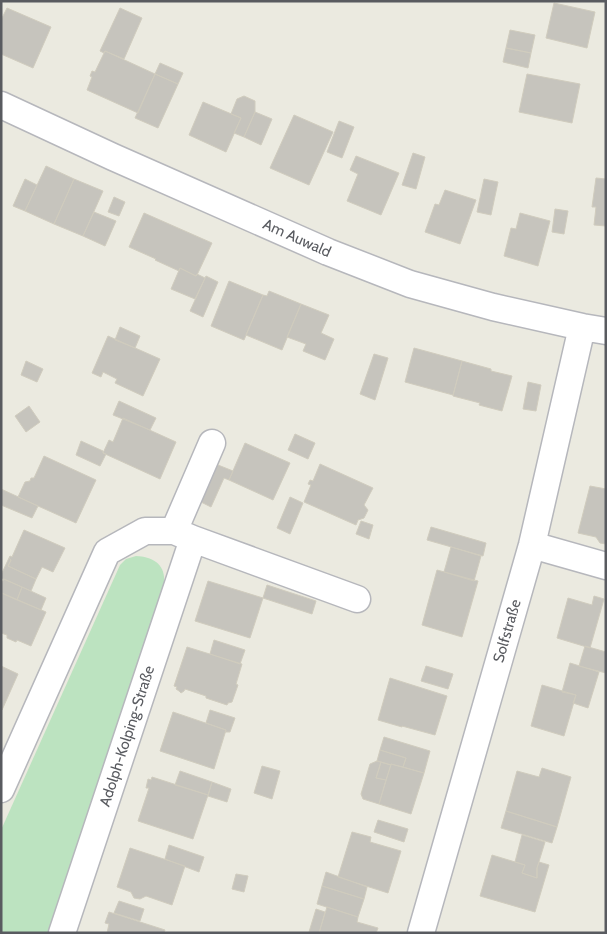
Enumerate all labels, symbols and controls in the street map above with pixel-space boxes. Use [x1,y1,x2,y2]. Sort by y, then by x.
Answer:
street label: Am Auwald [260,215,334,261]
street label: Solfstraße [489,597,525,665]
street label: Adolph-Kolping-Straße [96,663,158,809]

